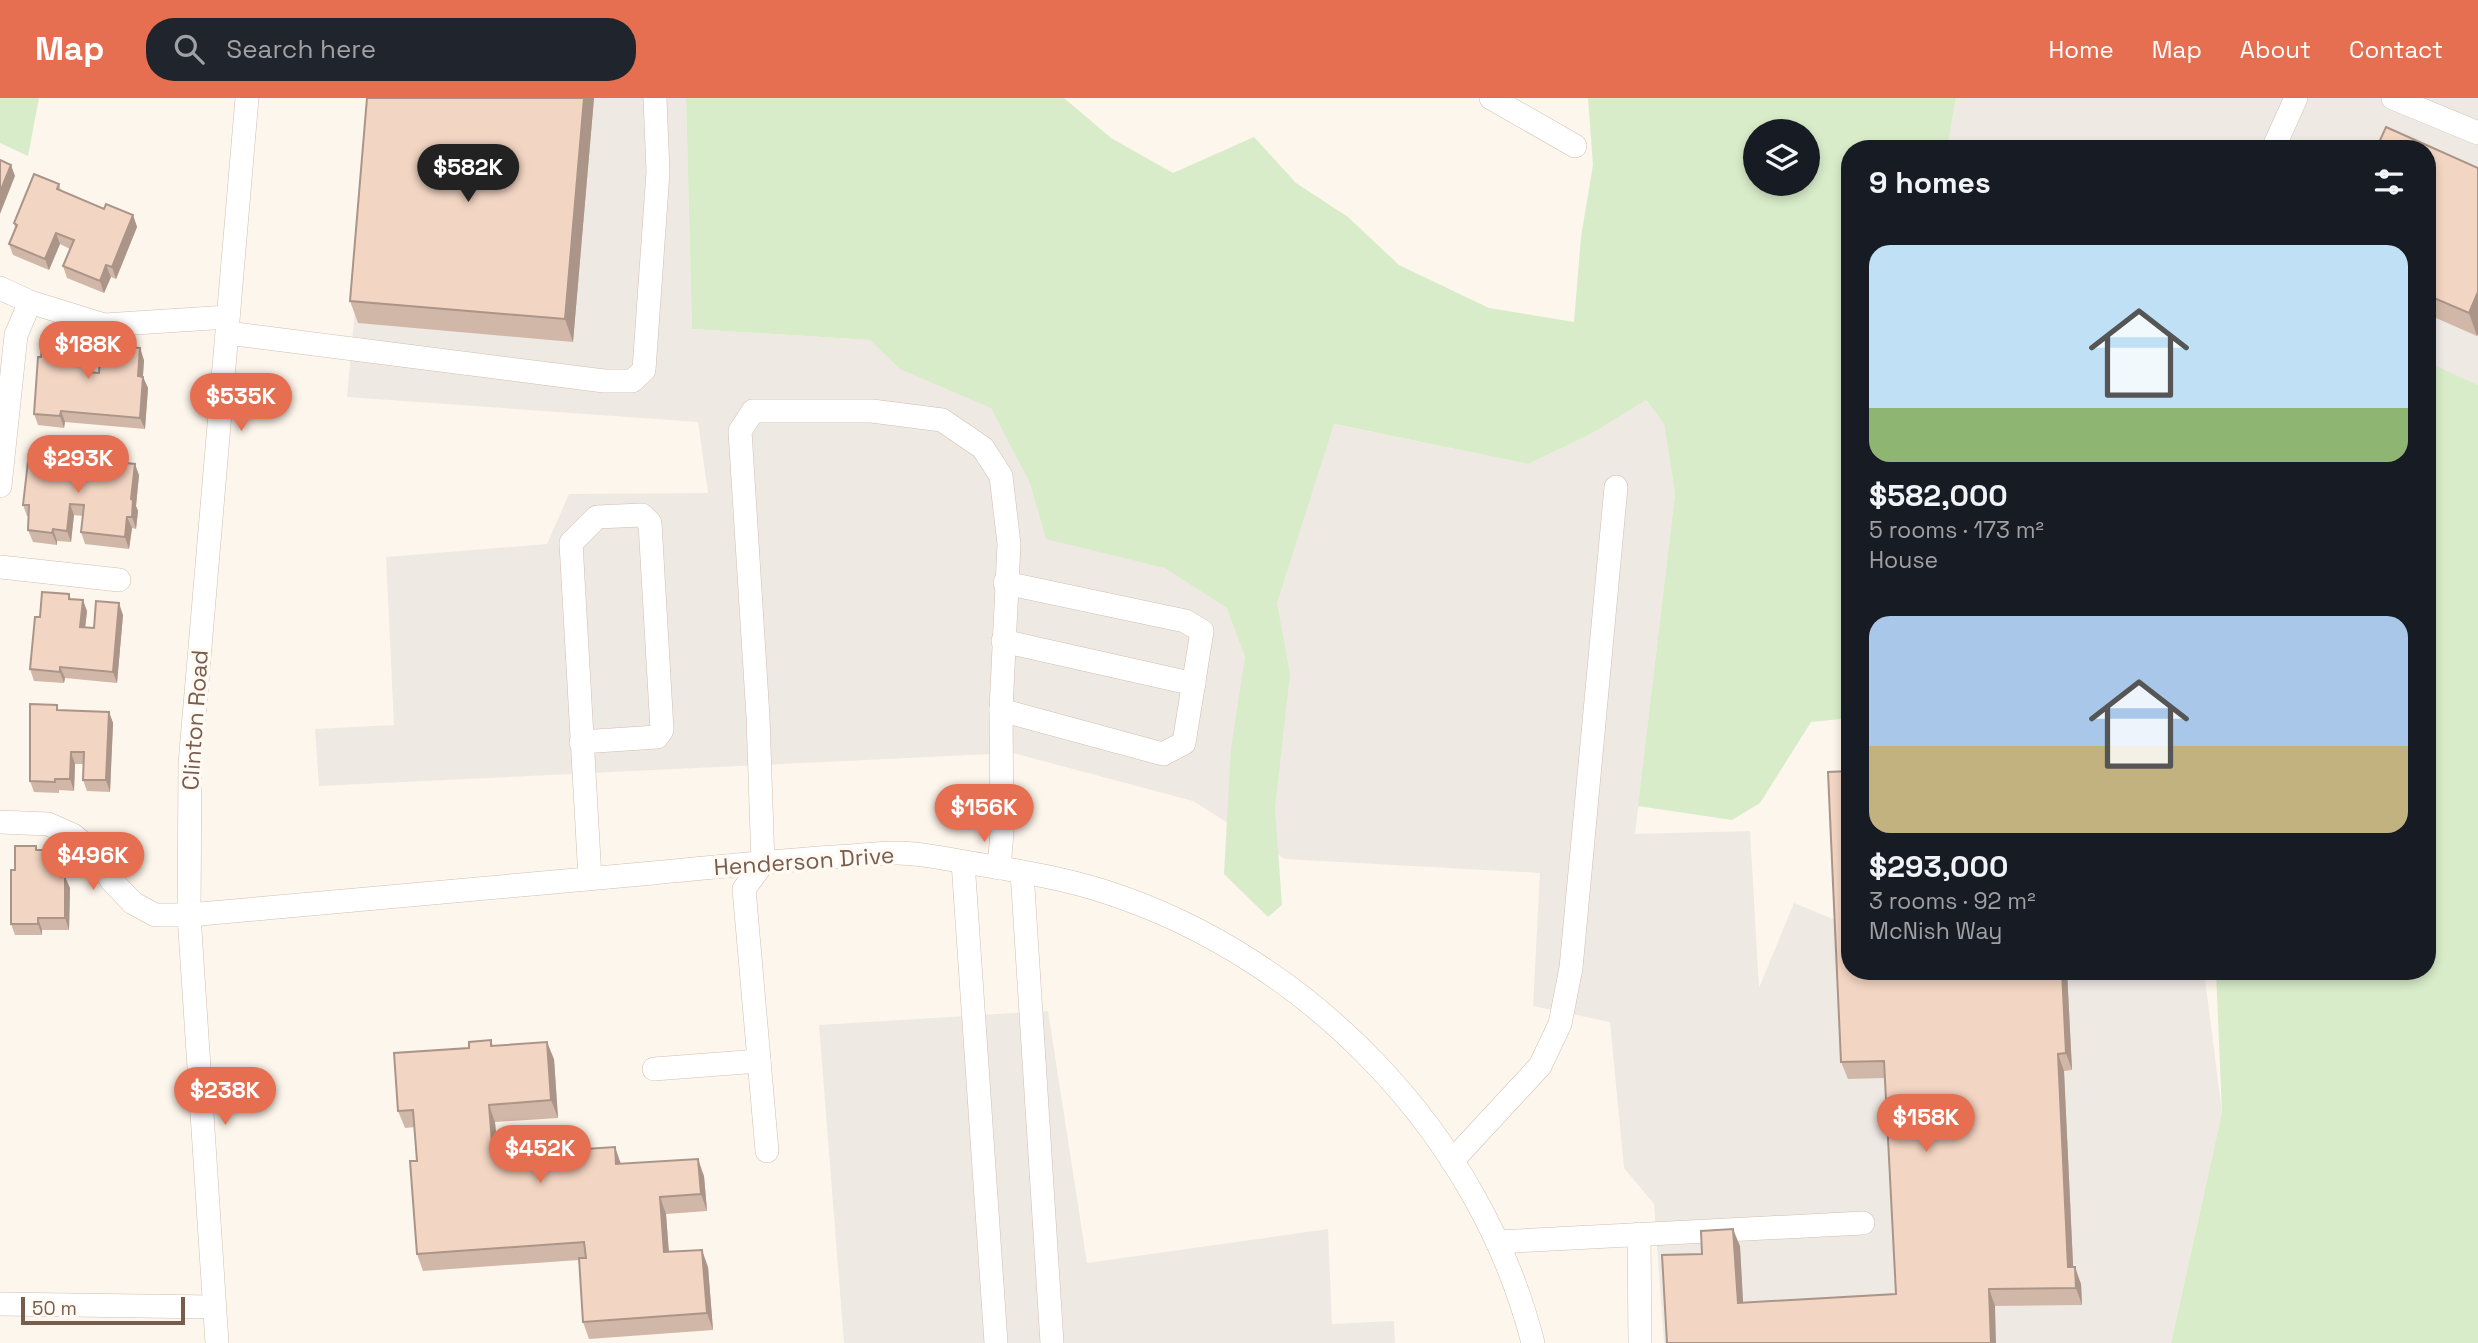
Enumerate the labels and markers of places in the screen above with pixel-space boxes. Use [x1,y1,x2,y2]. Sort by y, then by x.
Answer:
pin: $582K [419,144,517,204]
pin: $188K [39,322,137,381]
pin: $535K [192,374,290,433]
pin: $293K [29,436,127,495]
pin: $156K [935,784,1033,844]
pin: $496K [44,832,142,892]
pin: $238K [176,1068,274,1127]
pin: $158K [1877,1094,1975,1154]
pin: $452K [491,1126,589,1185]

